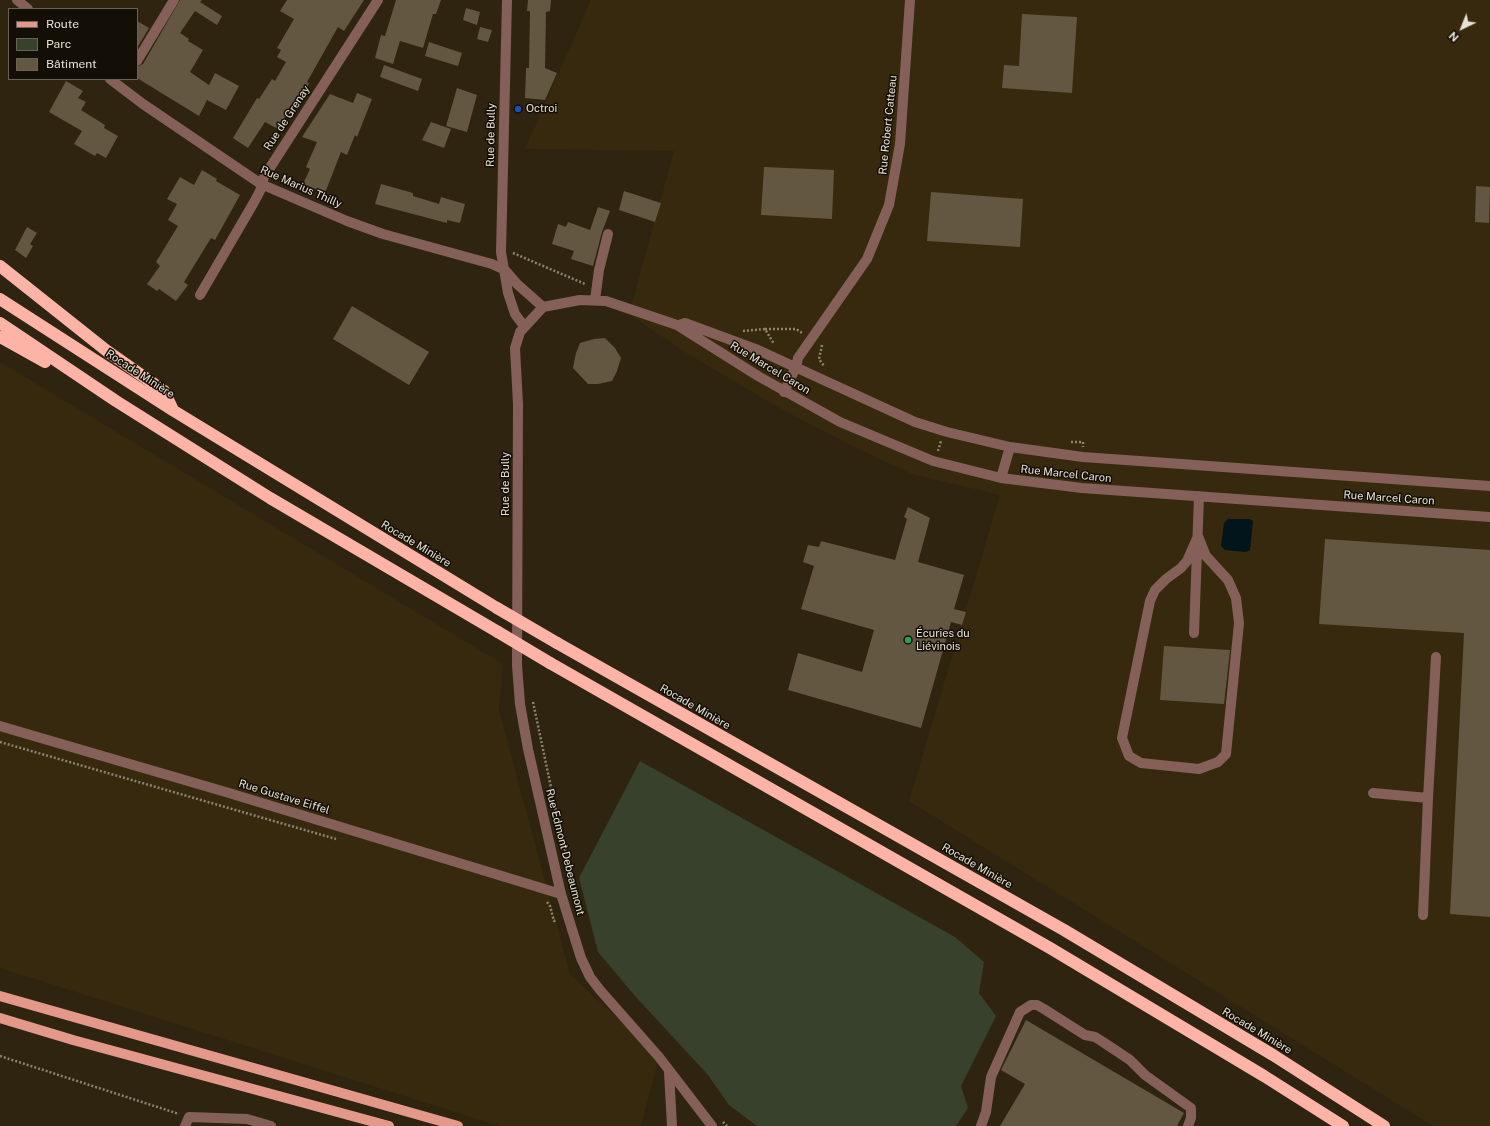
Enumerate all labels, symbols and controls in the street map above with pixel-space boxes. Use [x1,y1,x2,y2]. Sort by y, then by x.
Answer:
legend [8,8,138,80]
north arrow [1442,8,1482,48]
text: Route [46,17,79,31]
text: N [1447,29,1461,44]
text: Parc [46,37,71,51]
text: Bâtiment [46,57,97,71]
street label: Rue Robert Catteau [876,75,900,175]
street label: Rue de Grenay [261,83,313,153]
place label: Octroi [526,102,557,116]
street label: Rue de Bully [484,103,498,167]
marker: Octroi [513,104,523,114]
street label: Rue Marius Thilly [258,163,344,211]
street label: Rue Marcel Caron [728,339,812,397]
street label: Rocade Minière [103,347,177,401]
street label: Rue de Bully [499,452,513,516]
street label: Rue Marcel Caron [1020,463,1112,485]
street label: Rue Marcel Caron [1343,488,1435,508]
street label: Rocade Minière [379,518,453,570]
place label: Écuries du Liévinois [916,627,970,653]
marker: Écuries du Liévinois [903,635,913,645]
street label: Rocade Minière [657,681,733,733]
street label: Rue Gustave Eiffel [237,777,331,817]
street label: Rue Edmont Debeaumont [543,787,587,917]
street label: Rocade Minière [939,840,1015,892]
street label: Rocade Minière [1220,1005,1294,1057]

